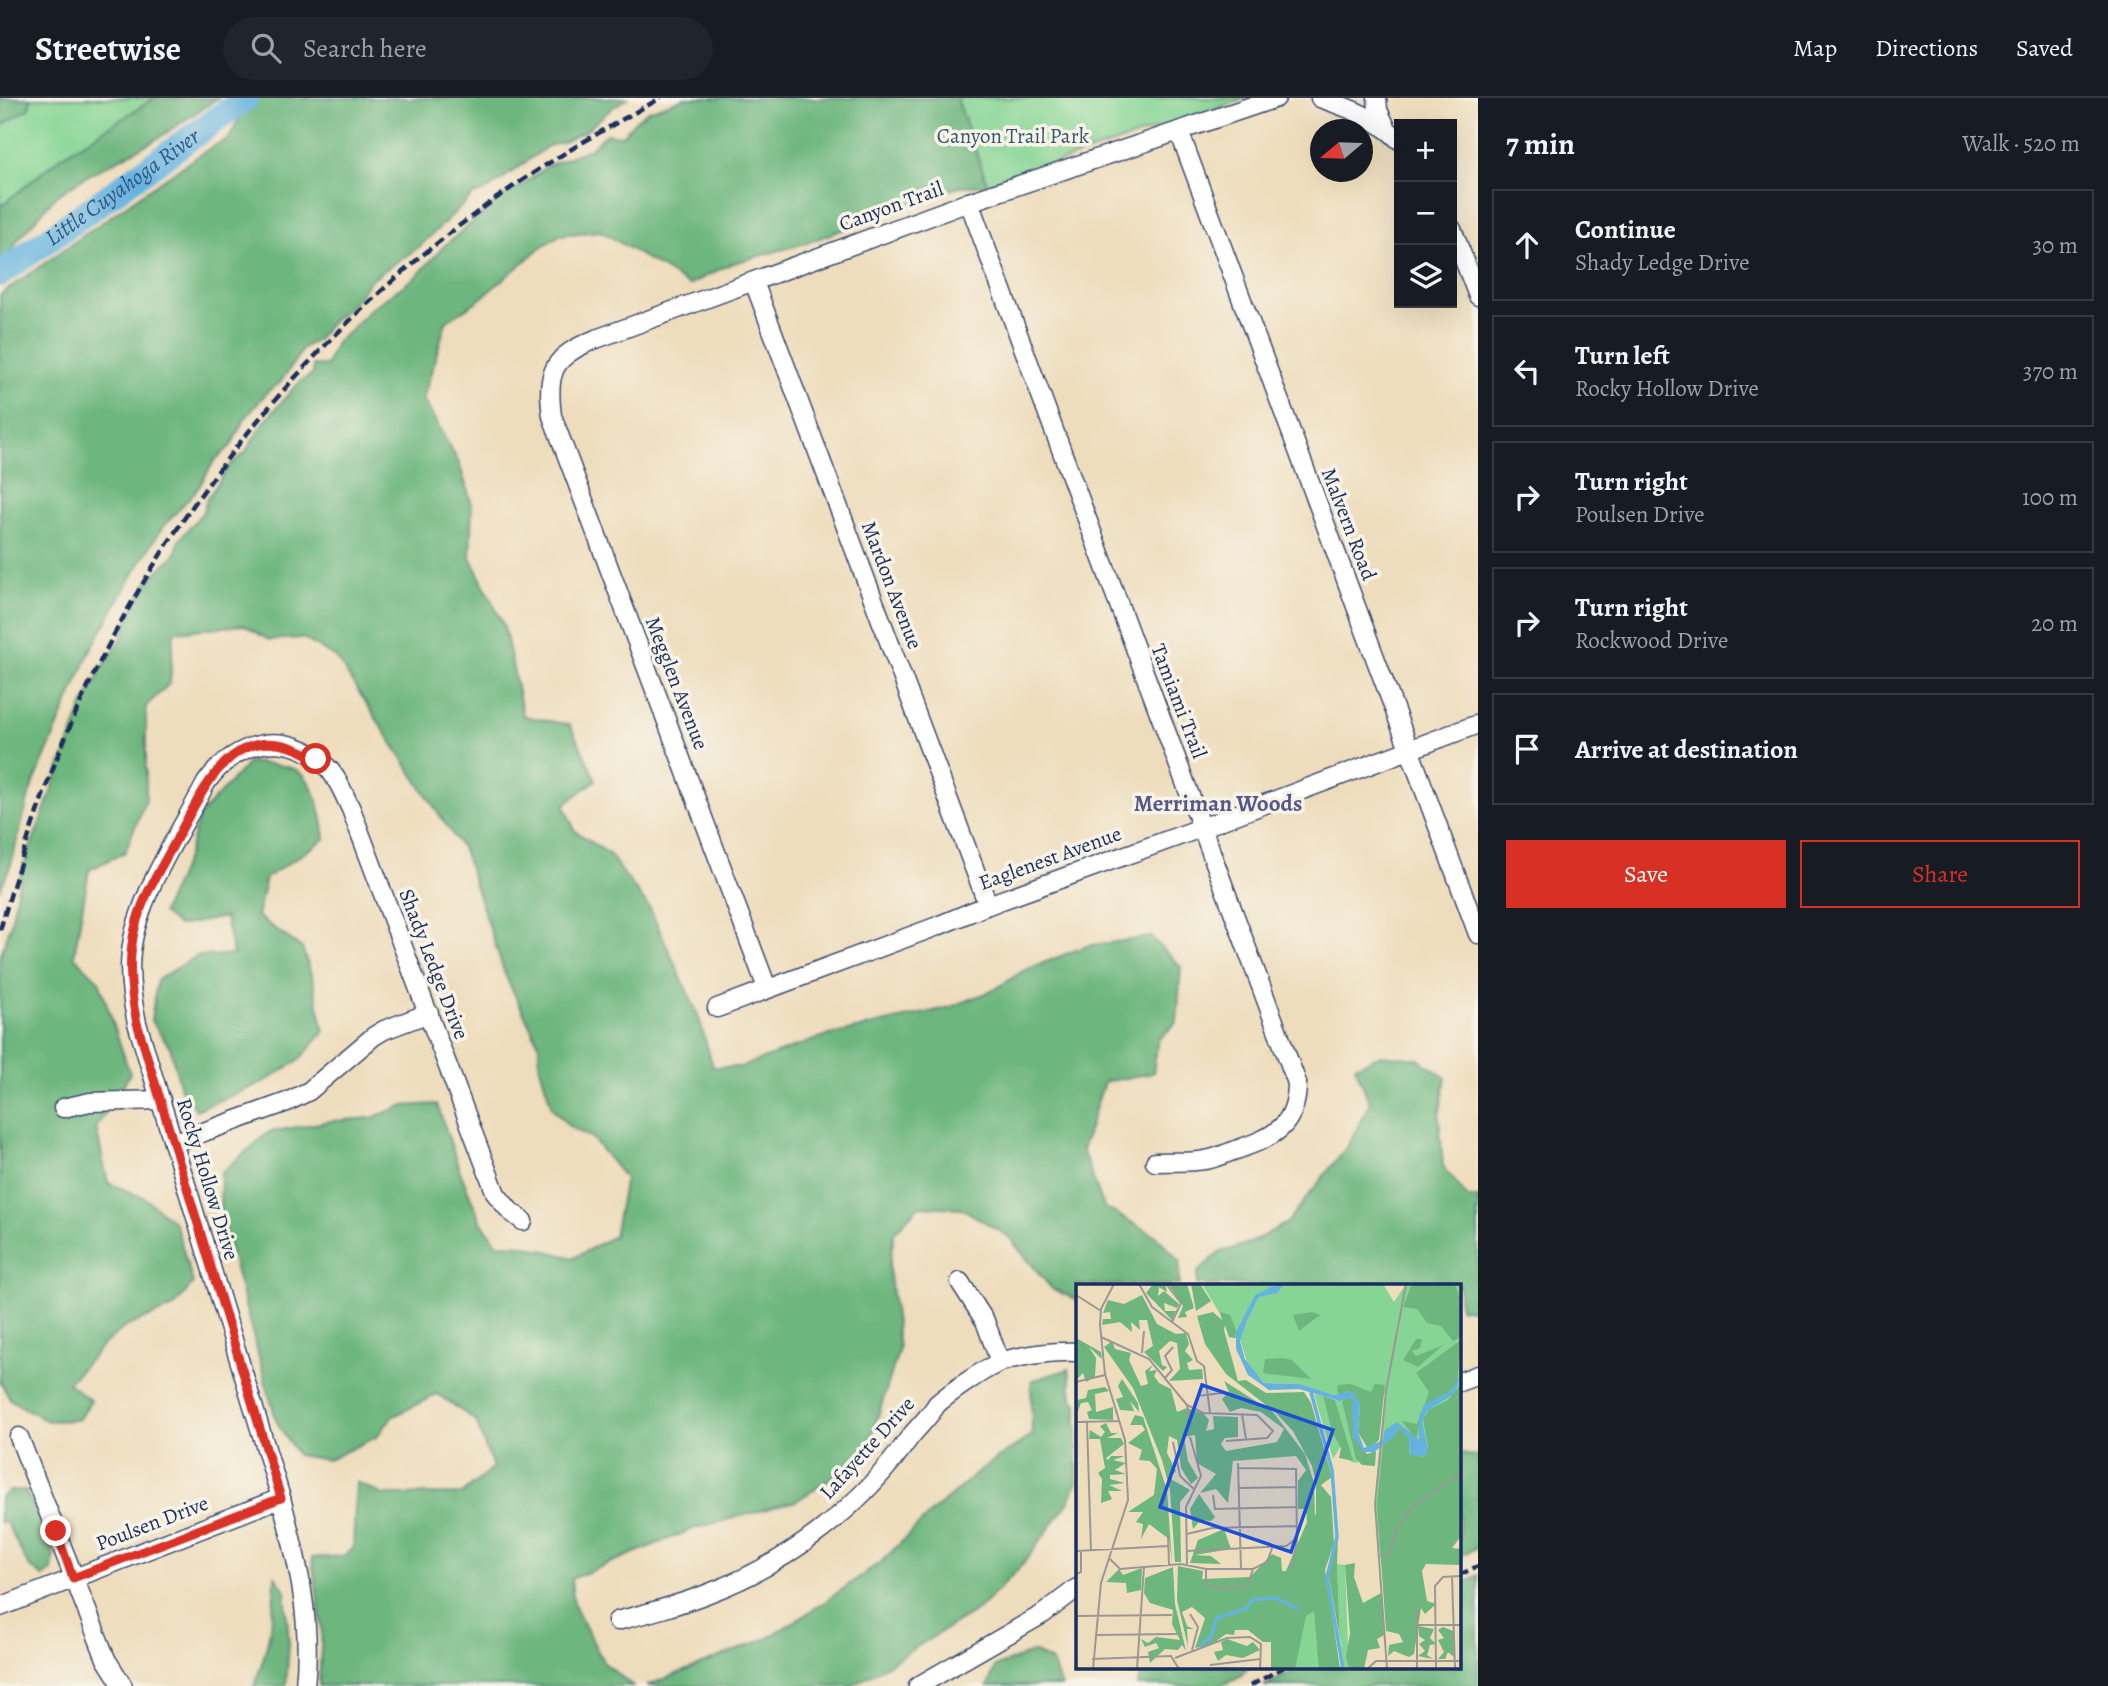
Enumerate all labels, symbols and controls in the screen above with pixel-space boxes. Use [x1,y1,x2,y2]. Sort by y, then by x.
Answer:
search box [223,17,713,80]
text: Streetwise [35,26,181,71]
icon: search [247,29,285,67]
text: Search here [303,31,427,66]
text: Map [1793,32,1837,64]
text: Directions [1875,32,1978,64]
text: Saved [2016,32,2073,64]
north arrow [1310,119,1373,182]
map controls [1394,119,1457,308]
button: + [1394,119,1457,182]
water label: Little Cuyahoga River [38,120,206,253]
park label: Canyon Trail Park [937,122,1090,150]
text: 7 min [1506,124,1575,164]
text: Walk · 520 m [1962,128,2080,159]
street label: Canyon Trail [835,174,947,238]
button: − [1394,182,1457,245]
text: Continue [1575,212,1676,247]
icon: ahead [1508,226,1546,264]
text: 30 m [2032,230,2078,261]
button: layers [1394,245,1457,308]
text: Shady Ledge Drive [1575,247,1749,278]
text: Turn left [1575,338,1670,373]
icon: left [1508,352,1546,390]
text: 370 m [2023,356,2078,387]
text: Rocky Hollow Drive [1575,373,1759,404]
street label: Malvern Road [1315,464,1384,585]
text: Turn right [1575,464,1688,499]
icon: right [1508,478,1546,516]
text: 100 m [2022,482,2078,513]
text: Poulsen Drive [1575,499,1705,530]
street label: Mardon Avenue [855,517,929,653]
text: Turn right [1575,590,1688,625]
icon: right [1508,604,1546,642]
text: 20 m [2031,608,2078,639]
street label: Megglen Avenue [639,612,715,754]
text: Rockwood Drive [1575,625,1728,656]
street label: Tamiami Trail [1144,640,1214,762]
icon: arrive [1508,730,1546,768]
text: Arrive at destination [1575,732,1798,767]
route start [300,743,331,774]
district label: Merriman Woods [1134,788,1302,819]
street label: Eaglenest Avenue [975,819,1125,897]
button: Save [1506,840,1786,908]
button: Share [1800,840,2080,908]
street label: Shady Ledge Drive [392,885,476,1043]
street label: Rocky Hollow Drive [170,1095,246,1263]
inset map [1076,1284,1461,1668]
street label: Lafayette Drive [813,1390,921,1506]
street label: Poulsen Drive [92,1489,212,1557]
route end [40,1515,71,1546]

